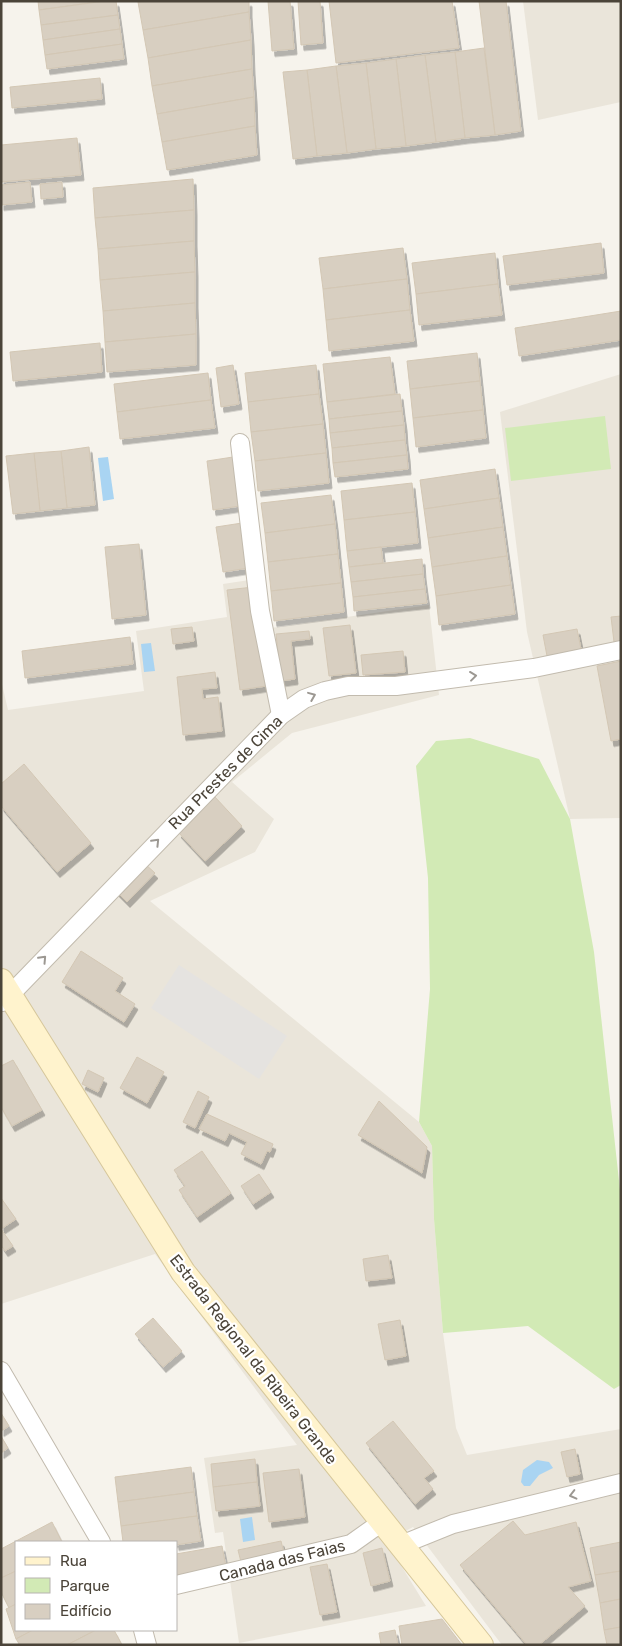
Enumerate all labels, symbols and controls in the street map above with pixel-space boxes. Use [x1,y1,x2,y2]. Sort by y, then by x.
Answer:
one-way arrow [469,671,477,682]
one-way arrow [307,691,316,702]
street label: Rua Prestes de Cima [164,711,286,833]
one-way arrow [151,839,160,848]
one-way arrow [37,955,46,964]
street label: Estrada Regional da Ribeira Grande [166,1251,341,1468]
one-way arrow [569,1489,578,1500]
street label: Canada das Faias [217,1536,347,1585]
legend [15,1541,178,1631]
text: Rua [60,1552,87,1570]
text: Parque [60,1577,110,1595]
text: Edifício [60,1602,112,1620]

